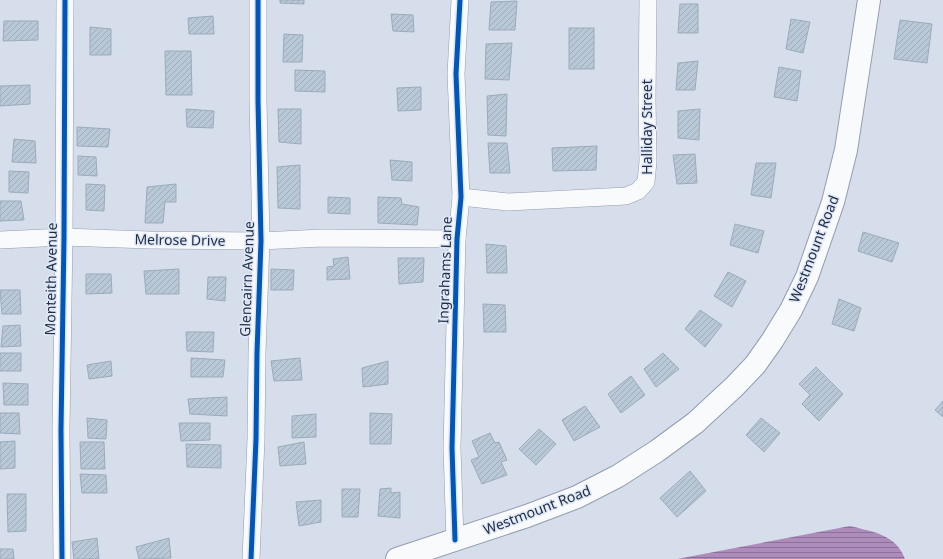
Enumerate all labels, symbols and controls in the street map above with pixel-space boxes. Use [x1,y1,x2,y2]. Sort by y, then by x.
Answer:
street label: Halliday Street [637,79,656,175]
street label: Westmount Road [784,192,843,305]
street label: Ingrahams Lane [433,216,456,324]
street label: Glencairn Avenue [235,221,258,337]
street label: Monteith Avenue [40,222,61,336]
street label: Melrose Drive [134,229,226,250]
street label: Westmount Road [480,480,593,539]

